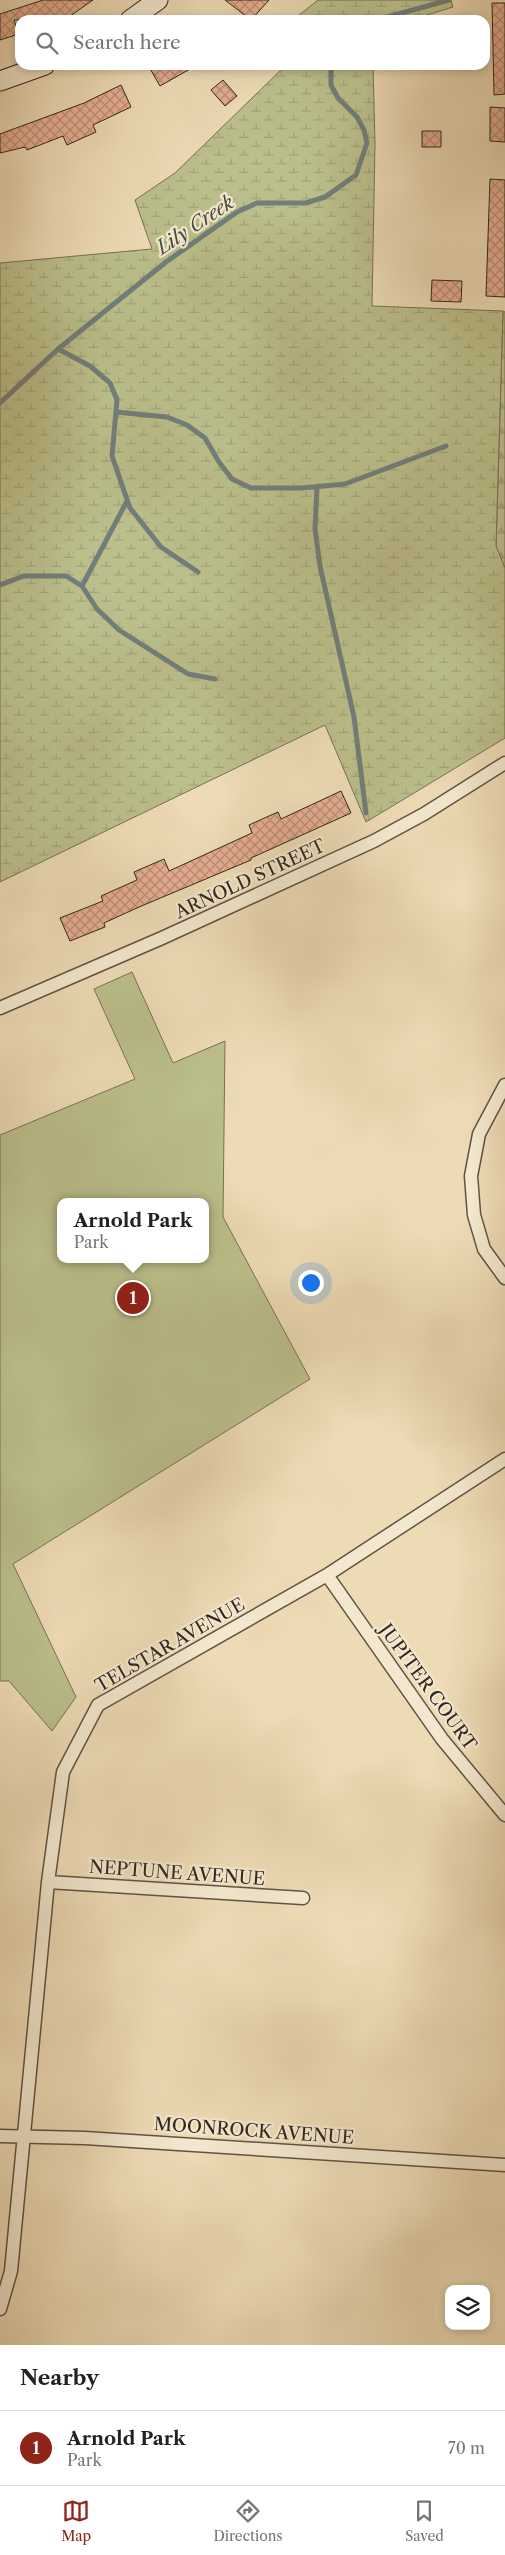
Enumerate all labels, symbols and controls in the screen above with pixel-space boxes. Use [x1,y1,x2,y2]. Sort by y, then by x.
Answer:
search box [15,15,490,70]
icon: search [33,29,61,57]
text: Search here [73,31,181,54]
water label: Lily Creek [150,191,238,260]
street label: ARNOLD STREET [171,834,329,924]
popup [57,1198,209,1263]
text: Arnold Park [74,1209,192,1232]
text: Park [74,1232,108,1252]
your location [298,1270,324,1296]
pin: 1 [117,1279,149,1317]
street label: TELSTAR AVENUE [91,1593,249,1697]
street label: JUPITER COURT [373,1617,482,1755]
street label: NEPTUNE AVENUE [88,1856,266,1890]
street label: MOONROCK AVENUE [153,2113,355,2149]
map controls [445,2285,490,2330]
button: layers [445,2285,490,2330]
text: Nearby [20,2365,99,2390]
text: Arnold Park [67,2427,186,2450]
text: 1 [32,2438,40,2458]
text: 70 m [448,2438,485,2458]
text: Park [67,2450,102,2470]
tab: Map [61,2497,91,2545]
tab: Directions [213,2497,283,2545]
tab: Saved [405,2497,444,2545]

